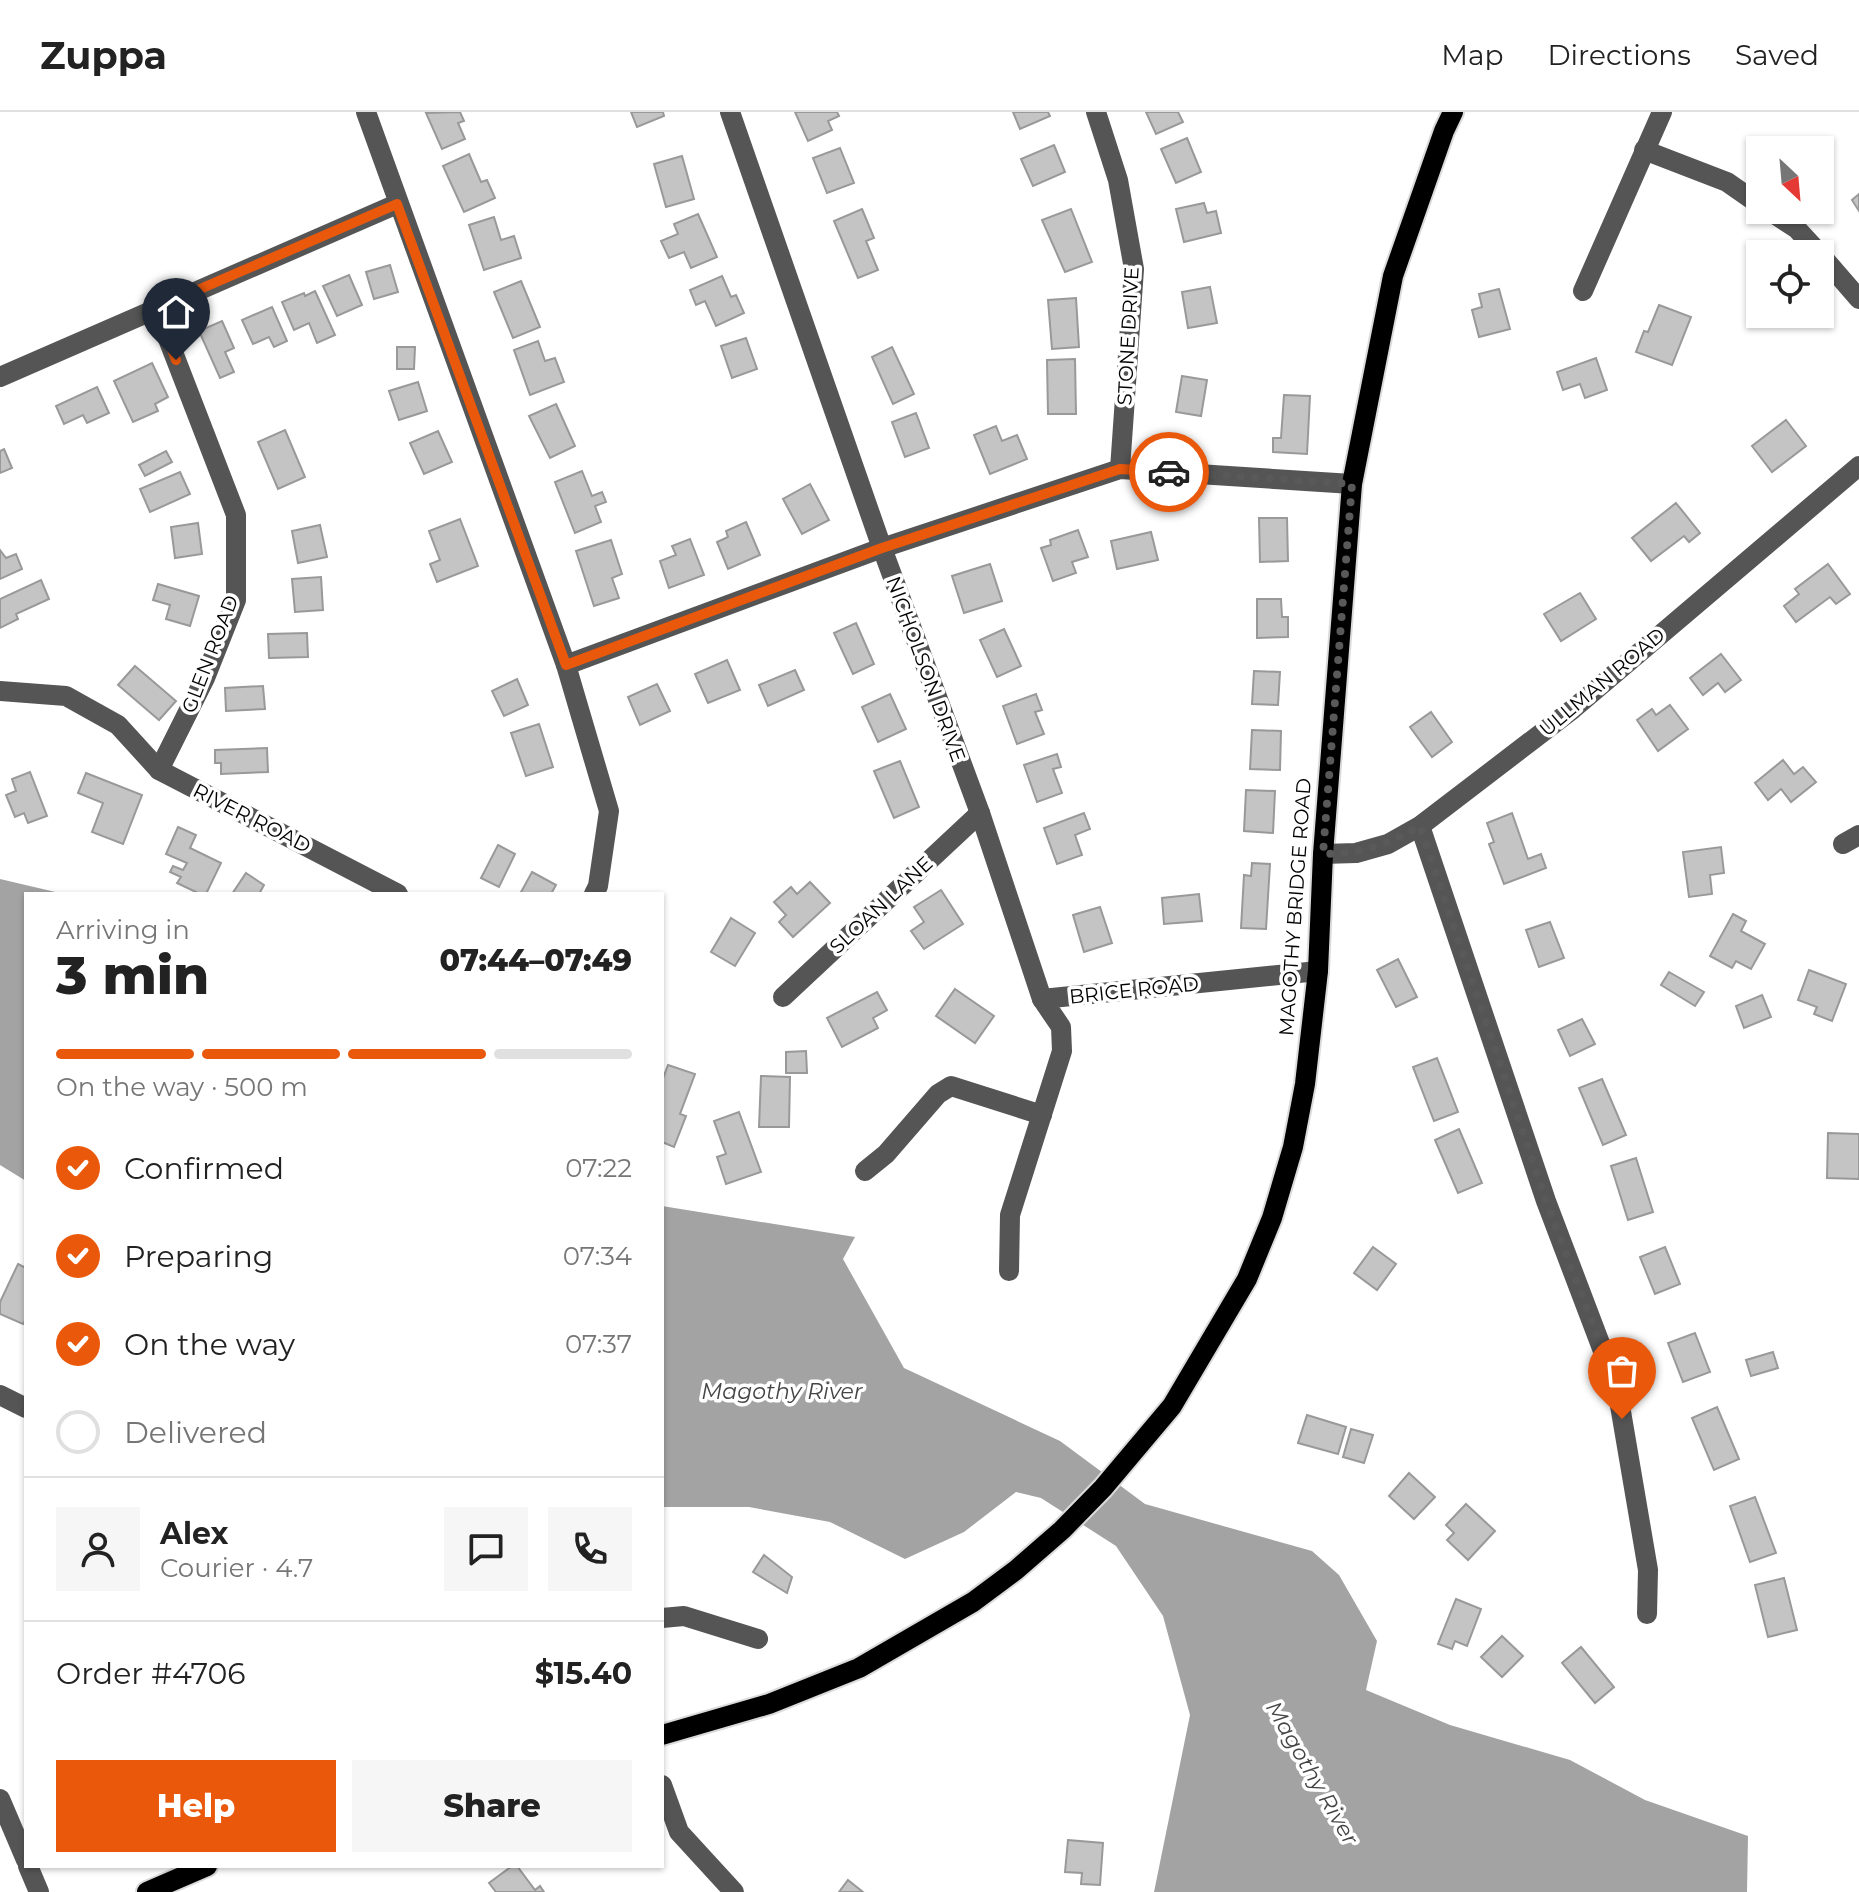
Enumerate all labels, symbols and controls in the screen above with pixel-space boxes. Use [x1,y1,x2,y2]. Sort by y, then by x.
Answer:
text: Zuppa [40,32,167,79]
text: Map [1441,38,1503,72]
text: Directions [1547,38,1691,72]
text: Saved [1735,38,1819,72]
north arrow [1746,136,1834,224]
map controls [1746,136,1834,328]
button: locate [1746,240,1834,328]
street label: STONE DRIVE [1112,266,1144,406]
pin [142,278,210,360]
icon: home [154,290,198,334]
courier [1129,432,1209,512]
icon: car [1147,450,1191,494]
street label: NICHOLSON DRIVE [881,573,971,765]
street label: GLEN ROAD [177,592,243,716]
street label: ULLMAN ROAD [1534,623,1670,741]
street label: MAGOTHY BRIDGE ROAD [1274,777,1316,1037]
street label: RIVER ROAD [189,778,315,858]
street label: SLOAN LANE [825,851,937,959]
text: Arriving in [56,914,190,946]
text: 07:44–07:49 [440,942,632,979]
text: 3 min [56,944,209,1007]
street label: BRICE ROAD [1068,971,1200,1009]
text: On the way · 500 m [56,1071,308,1103]
icon: check [56,1146,100,1190]
text: Confirmed [124,1150,284,1187]
text: 07:22 [565,1152,632,1184]
icon: check [56,1234,100,1278]
text: Preparing [124,1238,273,1275]
text: 07:34 [563,1240,632,1272]
icon: check [56,1322,100,1366]
text: On the way [124,1326,295,1363]
text: 07:37 [565,1328,632,1360]
pin [1588,1337,1656,1419]
icon: bag [1600,1349,1644,1393]
water label: Magothy River [701,1378,864,1405]
text: Delivered [124,1414,267,1451]
button: person [56,1507,140,1591]
button: chat [444,1507,528,1591]
button: phone [548,1507,632,1591]
text: Alex [160,1515,228,1552]
text: Courier · 4.7 [160,1552,313,1584]
text: Order #4706 [56,1655,246,1692]
text: $15.40 [535,1655,632,1692]
water label: Magothy River [1260,1696,1365,1851]
button: Help [56,1760,336,1852]
button: Share [352,1760,632,1852]

